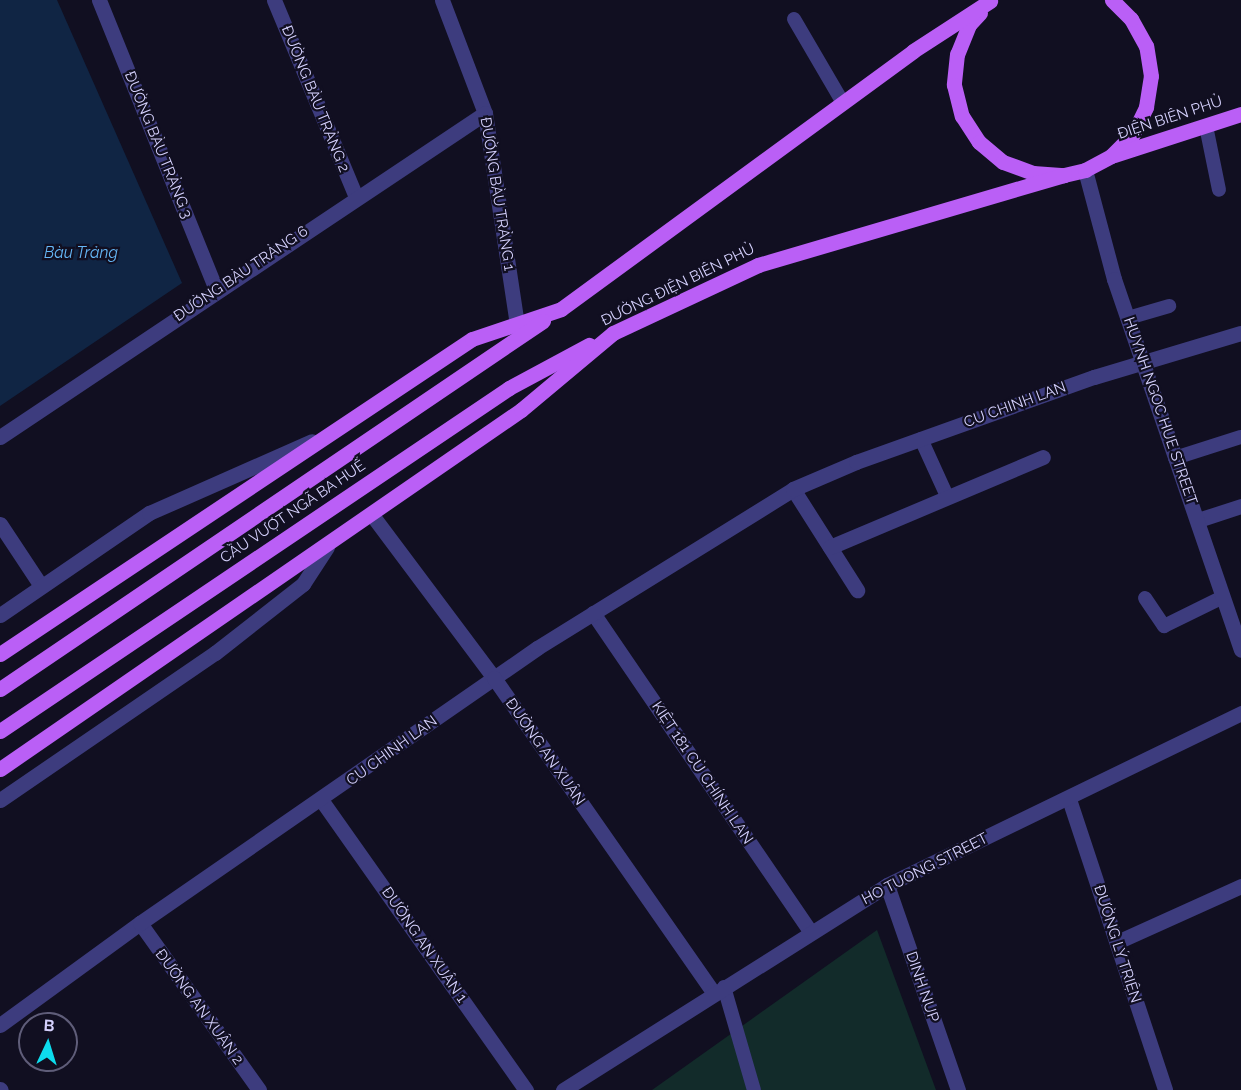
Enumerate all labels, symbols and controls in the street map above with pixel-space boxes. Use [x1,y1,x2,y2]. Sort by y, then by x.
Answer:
street label: ĐƯỜNG BÀU TRẢNG 2 [277,23,353,175]
street label: ĐƯỜNG BÀU TRẢNG 3 [120,69,196,221]
street label: ĐIỆN BIÊN PHỦ [1115,93,1225,143]
street label: ĐƯỜNG BÀU TRẢNG 1 [476,116,518,272]
street label: ĐƯỜNG BÀU TRẢNG 6 [170,222,312,326]
street label: ĐƯỜNG ĐIỆN BIÊN PHỦ [598,240,758,330]
water label: Bàu Trảng [44,243,118,263]
street label: HUYNH NGOC HUE STREET [1119,315,1201,507]
street label: CU CHINH LAN [961,378,1069,432]
street label: CẦU VƯỢT NGÃ BA HUẾ [216,456,370,568]
street label: ĐƯỜNG AN XUÂN [501,695,589,809]
street label: KIỆT 181 CÙ CHÍNH LAN [647,698,757,848]
street label: CU CHINH LAN [343,712,441,790]
street label: HO TUONG STREET [859,829,991,909]
street label: ĐƯỜNG LÝ TRIỆN [1089,882,1145,1006]
street label: ĐƯỜNG AN XUÂN 1 [377,884,471,1006]
street label: ĐƯỜNG AN XUÂN 2 [151,946,247,1068]
street label: DINH NUP [902,949,942,1025]
north arrow [18,1012,78,1072]
text: B [43,1016,55,1035]

